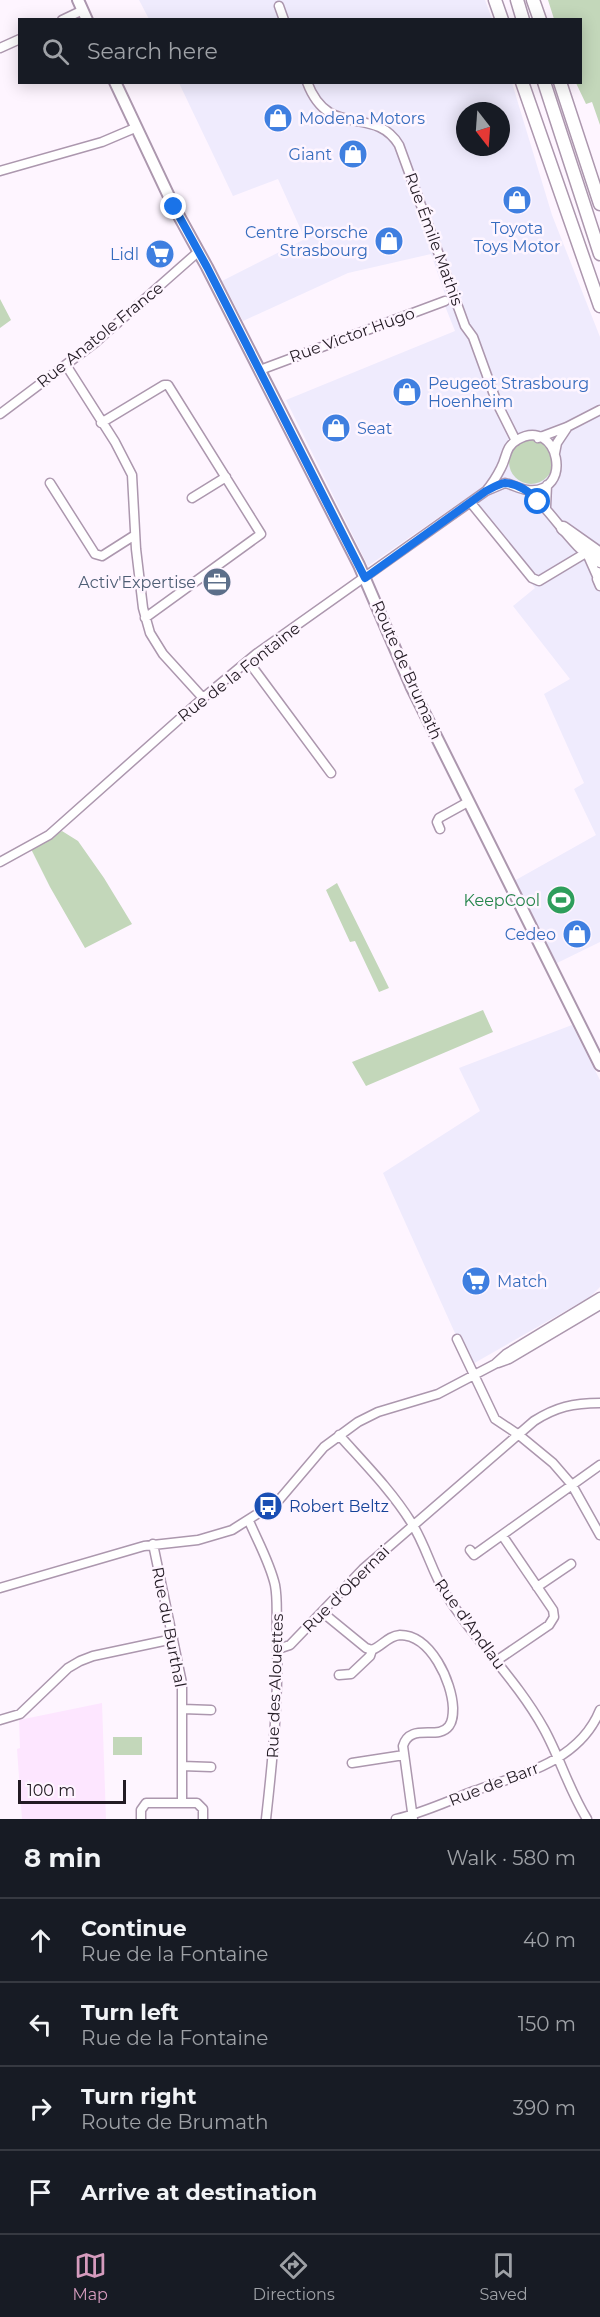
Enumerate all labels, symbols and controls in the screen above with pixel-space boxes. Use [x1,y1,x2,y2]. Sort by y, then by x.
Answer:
search box [18,18,582,84]
icon: search [39,35,72,68]
text: Search here [87,38,218,65]
shop icon: Modena Motors [262,102,294,134]
north arrow [456,102,510,156]
place label: Modena Motors [299,109,425,128]
shop icon: Giant [337,138,369,170]
place label: Giant [289,145,332,164]
street label: Rue Émile Mathis [401,170,467,308]
shop icon: Toyota Toys Motor [501,184,533,216]
route end [160,193,186,219]
place label: Toyota Toys Motor [474,219,560,256]
place label: Centre Porsche Strasbourg [245,223,368,260]
shop icon: Centre Porsche Strasbourg [373,225,405,257]
supermarket icon: Lidl [144,238,176,270]
place label: Lidl [110,245,139,264]
street label: Rue Anatole France [33,278,167,392]
street label: Rue Victor Hugo [287,303,417,367]
place label: Peugeot Strasbourg Hoenheim [428,374,589,411]
shop icon: Peugeot Strasbourg Hoenheim [391,376,423,408]
shop icon: Seat [320,412,352,444]
place label: Seat [357,419,393,438]
route start [524,488,550,514]
office icon: Activ'Expertise [201,566,233,598]
place label: Activ'Expertise [78,573,196,592]
street label: Route de Brumath [368,598,446,742]
street label: Rue de la Fontaine [174,618,304,726]
sports icon: KeepCool [545,884,577,916]
place label: KeepCool [463,891,540,910]
shop icon: Cedeo [561,918,593,950]
place label: Cedeo [505,925,556,944]
supermarket icon: Match [460,1265,492,1297]
place label: Match [497,1272,548,1291]
bus stop icon: Robert Beltz [252,1490,284,1522]
place label: Robert Beltz [289,1497,389,1516]
street label: Rue d'Obernai [299,1542,393,1636]
street label: Rue du Burthal [148,1565,190,1689]
street label: Rue d'Andlau [431,1575,509,1673]
street label: Rue des Alouettes [263,1613,287,1759]
street label: Rue de Barr [446,1758,542,1810]
scale bar [18,1777,126,1804]
text: 100 m [27,1781,75,1800]
text: 8 min [24,1842,102,1874]
text: Walk · 580 m [446,1846,576,1870]
text: Continue [81,1915,187,1942]
icon: ahead [24,1924,57,1957]
text: 40 m [523,1928,576,1952]
text: Rue de la Fontaine [81,1942,268,1966]
text: Turn left [81,1999,179,2026]
icon: left [24,2008,57,2041]
text: 150 m [518,2012,576,2036]
text: Rue de la Fontaine [81,2026,268,2050]
text: Turn right [81,2083,196,2110]
icon: right [24,2092,57,2125]
text: 390 m [513,2096,576,2120]
text: Route de Brumath [81,2110,269,2134]
icon: arrive [24,2176,57,2209]
text: Arrive at destination [81,2179,317,2206]
tab: Map [72,2249,108,2304]
tab: Directions [253,2249,335,2304]
tab: Saved [480,2249,528,2304]

